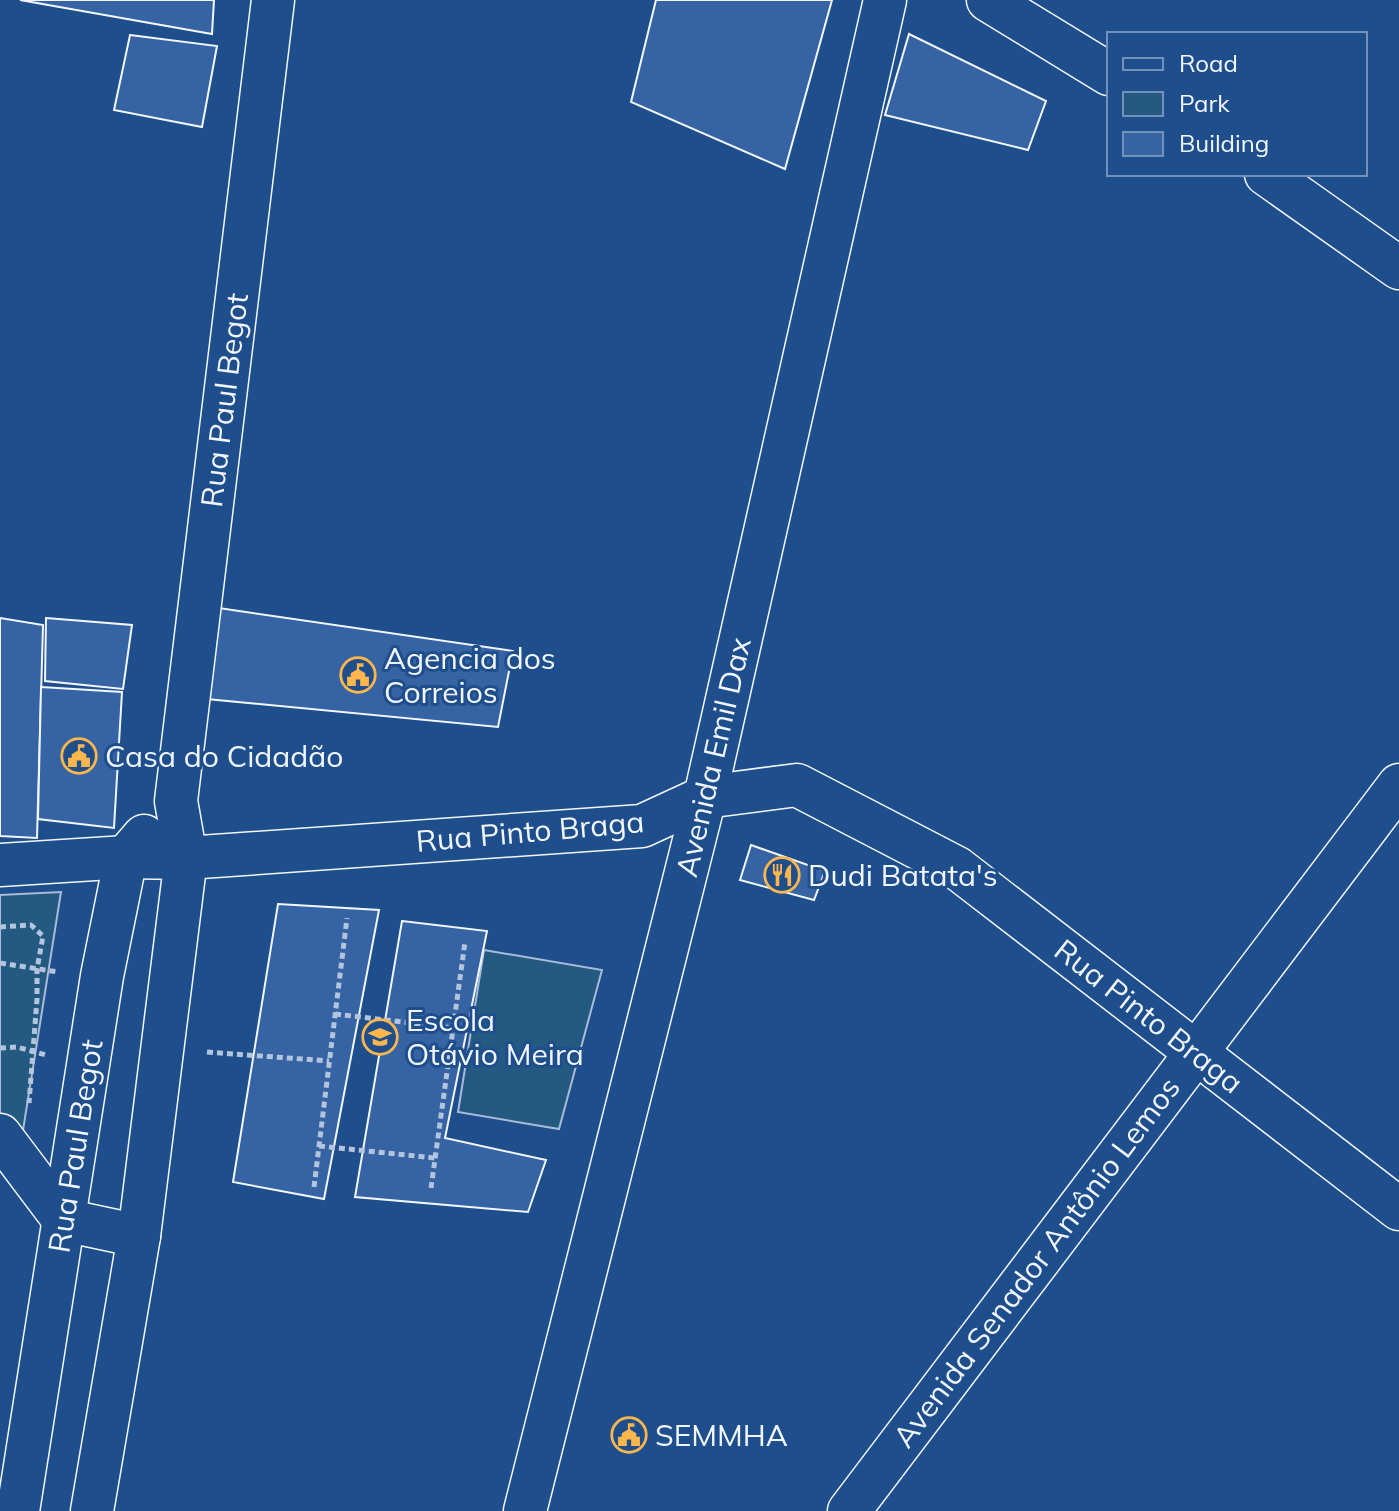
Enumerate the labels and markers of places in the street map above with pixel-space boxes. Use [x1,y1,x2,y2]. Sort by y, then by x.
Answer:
place label: Agencia dos Correios [384,639,556,711]
public building icon: Agencia dos Correios [339,656,377,694]
public building icon: Casa do Cidadão [60,737,98,775]
place label: Casa do Cidadão [105,737,344,775]
restaurant icon: Dudi Batata's [763,856,801,894]
place label: Dudi Batata's [808,856,998,894]
place label: Escola Otávio Meira [406,1001,584,1073]
school or university icon: Escola Otávio Meira [361,1018,399,1056]
public building icon: SEMMHA [610,1416,648,1454]
place label: SEMMHA [655,1416,788,1454]

